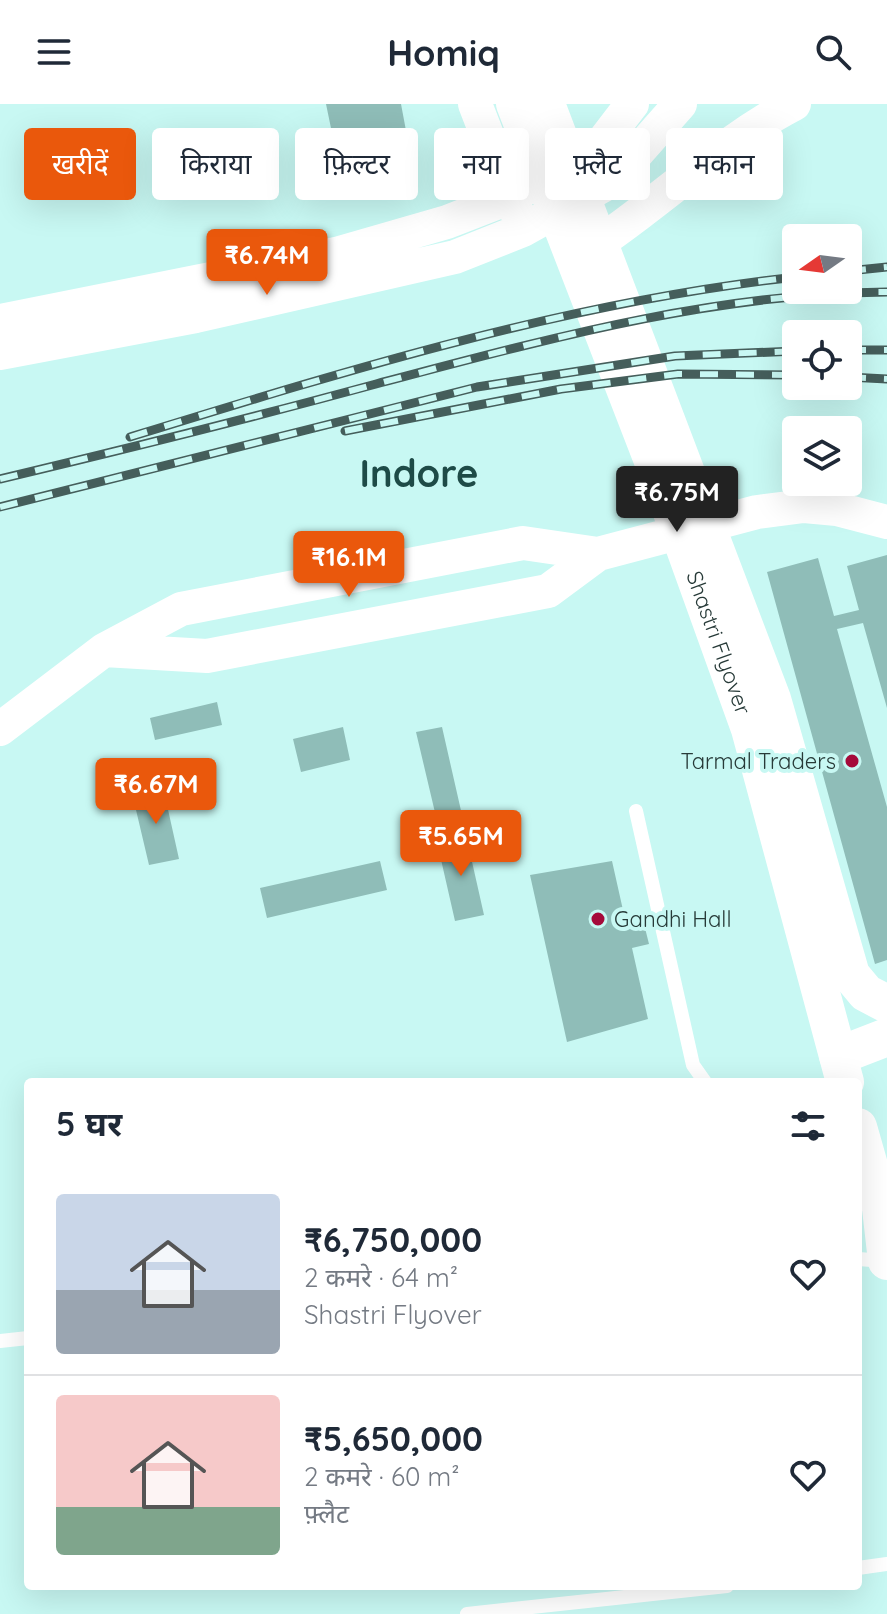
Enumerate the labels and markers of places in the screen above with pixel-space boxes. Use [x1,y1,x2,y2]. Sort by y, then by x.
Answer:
pin: ₹6.74M [202,229,332,297]
pin: ₹6.75M [612,466,742,534]
pin: ₹16.1M [284,531,414,599]
place label: Tarmal Traders [681,747,836,775]
marker: Tarmal Traders [843,752,861,770]
pin: ₹6.67M [91,758,221,826]
pin: ₹5.65M [396,810,526,878]
place label: Gandhi Hall [614,905,731,933]
marker: Gandhi Hall [589,910,607,928]

